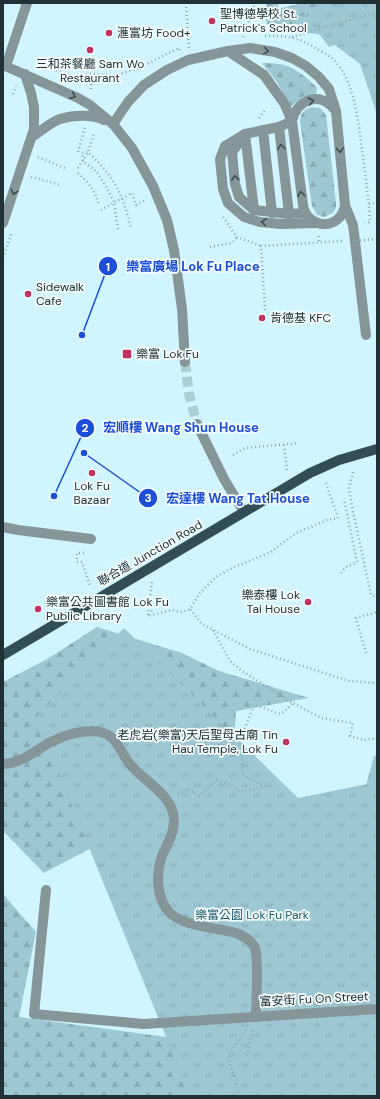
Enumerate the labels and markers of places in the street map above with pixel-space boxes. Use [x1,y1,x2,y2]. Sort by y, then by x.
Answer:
place label: 聖博德學校 St. Patrick's School [220,6,307,36]
marker: 聖博德學校 St. Patrick's School [207,16,217,26]
place label: 滙富坊 Food+ [117,25,191,41]
marker: 滙富坊 Food+ [104,28,114,38]
marker: 三和茶餐廳 Sam Wo Restaurant [85,45,95,55]
place label: 三和茶餐廳 Sam Wo Restaurant [36,56,144,86]
callout: 樂富廣場 Lok Fu Place [98,254,268,279]
place label: Sidewalk Cafe [36,279,84,309]
marker: Sidewalk Cafe [23,289,33,299]
place label: 肯德基 KFC [270,310,332,326]
marker: 肯德基 KFC [257,313,267,323]
place label: 樂富 Lok Fu [136,346,199,362]
marker: 樂富 Lok Fu [121,348,133,360]
callout: 宏順樓 Wang Shun House [75,415,267,440]
marker: Lok Fu Bazaar [87,468,97,478]
place label: Lok Fu Bazaar [74,478,111,508]
callout: 宏達樓 Wang Tat House [138,486,318,511]
place label: 樂泰樓 Lok Tai House [242,587,300,617]
place label: 樂富公共圖書館 Lok Fu Public Library [46,594,169,624]
marker: 樂泰樓 Lok Tai House [303,597,313,607]
marker: 樂富公共圖書館 Lok Fu Public Library [33,604,43,614]
place label: 老虎岩(樂富)天后聖母古廟 Tin Hau Temple, Lok Fu [117,727,278,757]
marker: 老虎岩(樂富)天后聖母古廟 Tin Hau Temple, Lok Fu [281,737,291,747]

